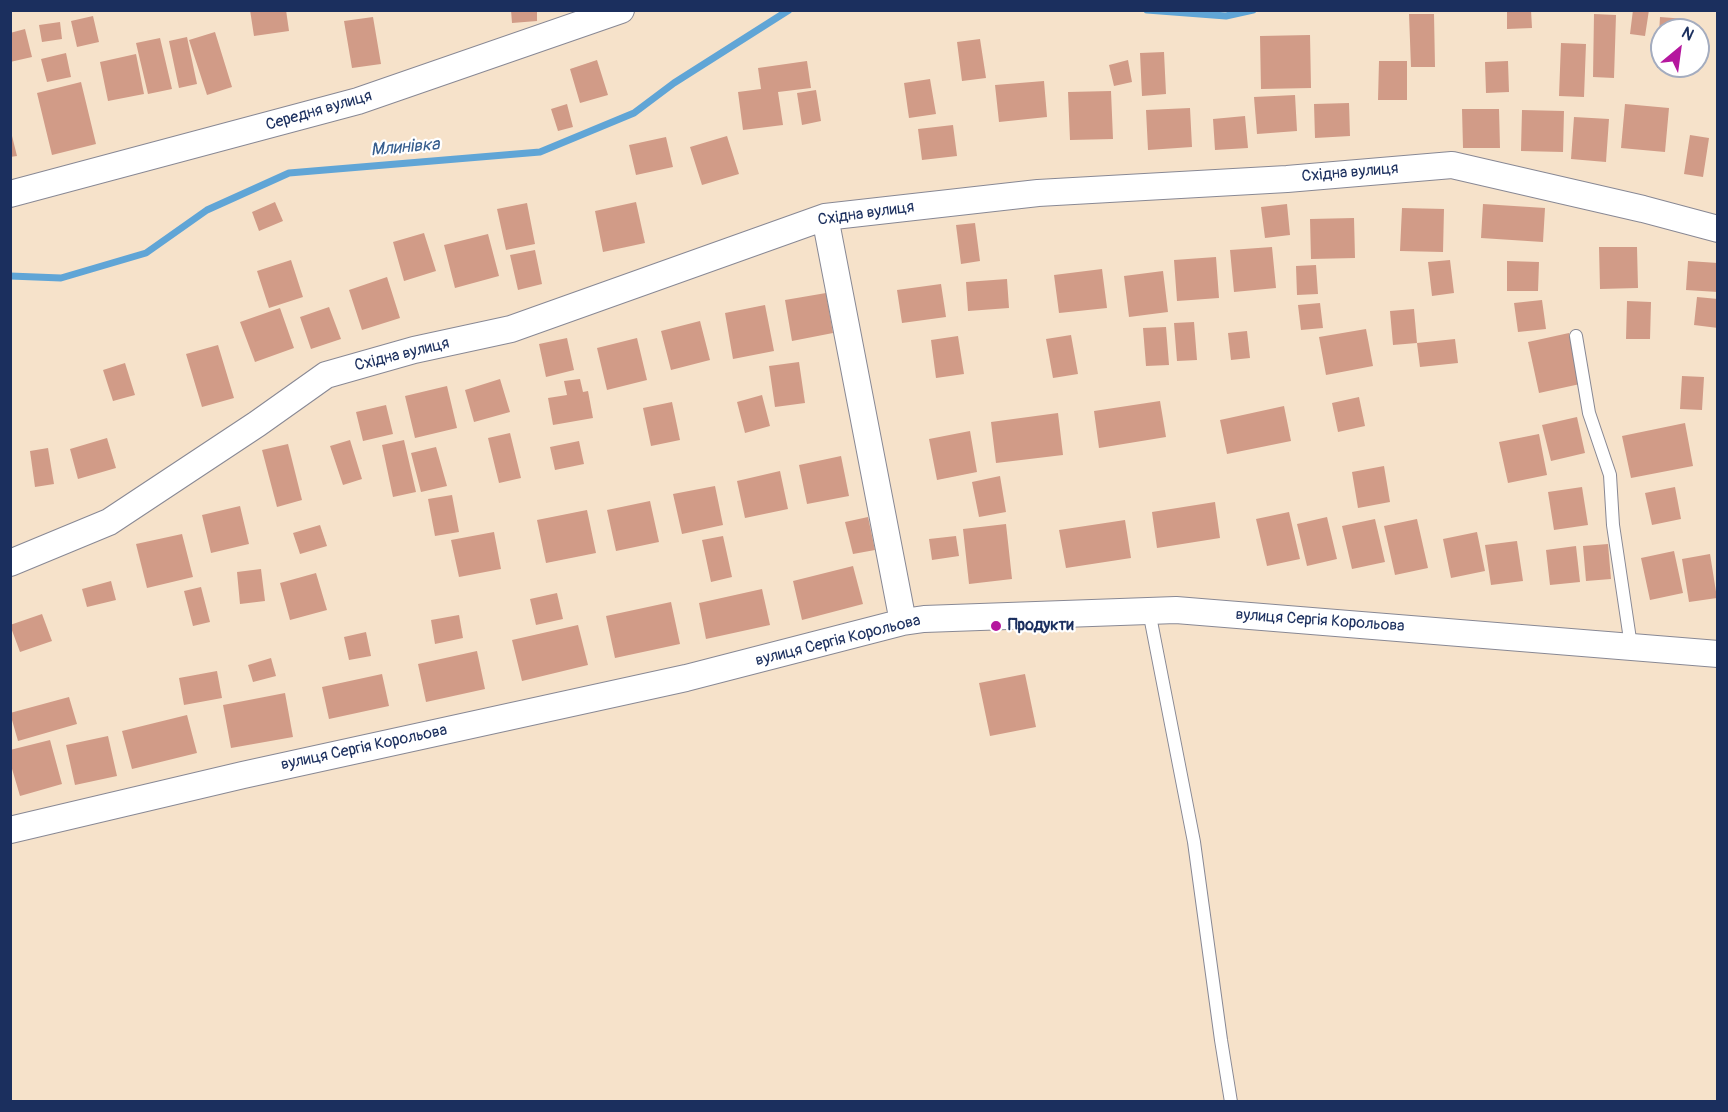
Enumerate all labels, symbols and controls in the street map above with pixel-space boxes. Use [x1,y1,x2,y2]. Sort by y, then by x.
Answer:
north arrow [1650,18,1710,78]
text: N [1678,23,1697,45]
street label: Середня вулиця [264,87,374,135]
water label: Млинівка [370,134,440,162]
street label: Східна вулиця [1301,159,1399,187]
street label: Східна вулиця [817,198,915,230]
street label: Східна вулиця [353,334,451,376]
street label: вулиця Сергія Корольова [1235,606,1405,636]
street label: вулиця Сергія Корольова [753,611,923,671]
place label: Продукти [1008,616,1074,636]
marker: Продукти [989,619,1003,633]
street label: вулиця Сергія Корольова [279,721,449,775]

